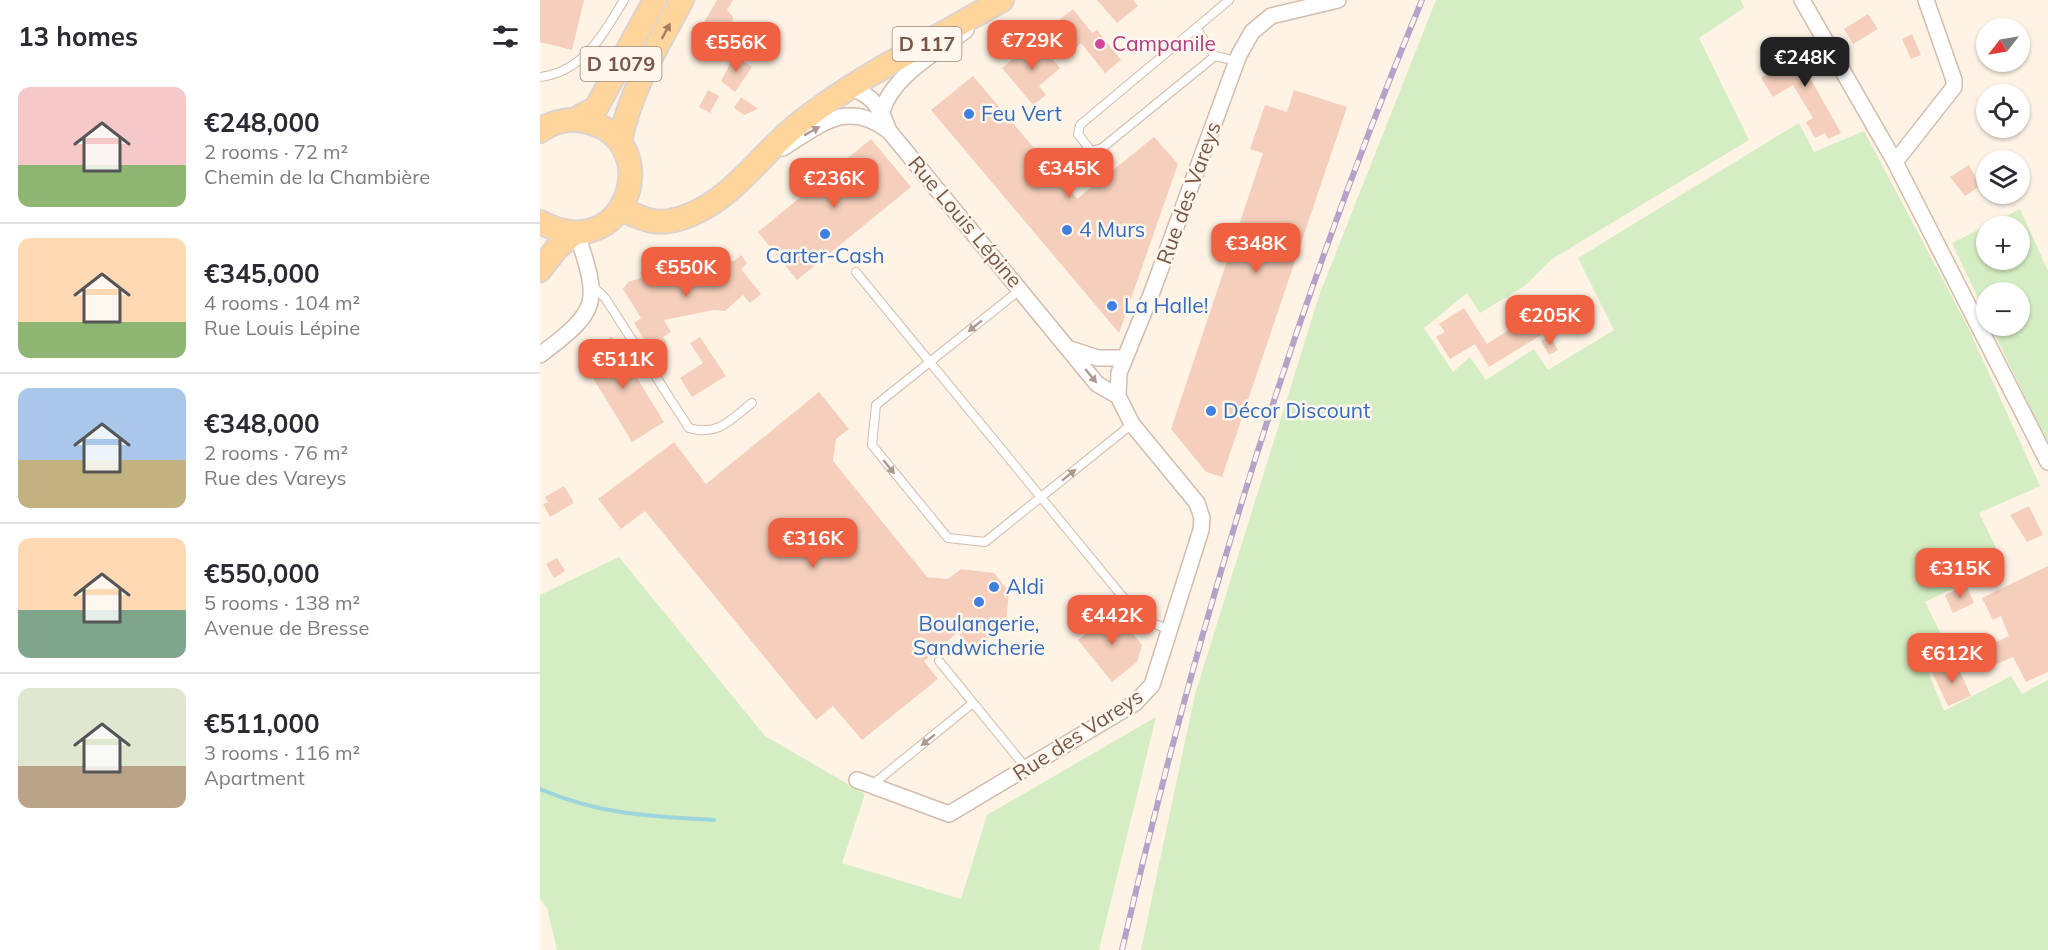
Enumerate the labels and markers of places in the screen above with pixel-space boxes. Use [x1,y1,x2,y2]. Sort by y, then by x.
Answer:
pin: €729K [990,20,1074,71]
pin: €556K [694,22,778,73]
place label: Campanile [1112,30,1216,56]
marker: Campanile [1093,37,1107,51]
pin: €248K [1763,37,1847,88]
place label: Feu Vert [981,100,1062,126]
marker: Feu Vert [962,107,976,121]
pin: €345K [1027,148,1111,199]
pin: €236K [792,158,876,209]
place label: 4 Murs [1079,216,1145,242]
marker: 4 Murs [1060,223,1074,237]
pin: €348K [1214,223,1298,274]
marker: Carter-Cash [818,227,832,241]
place label: Carter-Cash [766,242,884,268]
pin: €550K [644,247,728,298]
place label: La Halle! [1124,292,1208,318]
pin: €205K [1508,295,1592,346]
marker: La Halle! [1105,299,1119,313]
pin: €511K [581,339,665,390]
place label: Décor Discount [1223,397,1370,423]
marker: Décor Discount [1204,404,1218,418]
pin: €316K [771,518,855,569]
pin: €315K [1918,548,2002,599]
place label: Aldi [1006,573,1044,599]
marker: Aldi [987,580,1001,594]
marker: Boulangerie, Sandwicherie [972,595,986,609]
pin: €442K [1070,595,1154,646]
place label: Boulangerie, Sandwicherie [913,610,1045,660]
pin: €612K [1910,633,1994,684]

